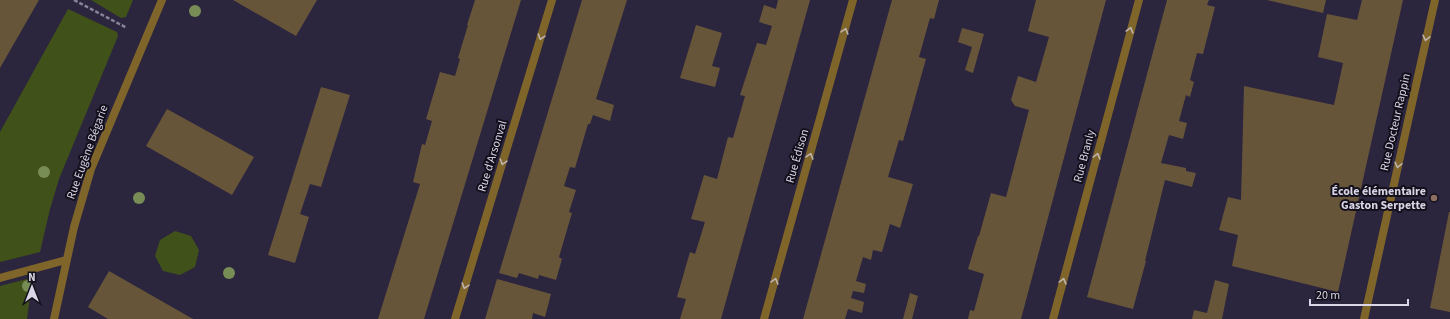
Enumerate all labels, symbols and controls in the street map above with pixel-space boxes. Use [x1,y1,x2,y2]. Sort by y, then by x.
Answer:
one-way arrow [1126,27,1134,33]
one-way arrow [840,28,848,34]
one-way arrow [537,34,546,41]
one-way arrow [1423,35,1431,41]
street label: Rue Docteur Rappin [1376,72,1415,173]
street label: Rue Eugène Bégarie [63,103,112,202]
street label: Rue d'Arsonval [474,118,511,194]
street label: Rue Édison [782,127,813,185]
street label: Rue Branly [1069,128,1100,184]
one-way arrow [805,153,813,159]
one-way arrow [1092,153,1101,160]
one-way arrow [499,158,508,165]
one-way arrow [1394,162,1402,168]
place label: École élémentaire Gaston Serpette [1331,183,1426,214]
marker: École élémentaire Gaston Serpette [1429,193,1439,203]
north arrow [12,267,52,307]
text: N [28,270,36,285]
one-way arrow [770,278,778,285]
one-way arrow [1058,278,1067,285]
scale bar [1310,281,1408,307]
one-way arrow [461,282,470,289]
text: 20 m [1316,287,1340,304]

